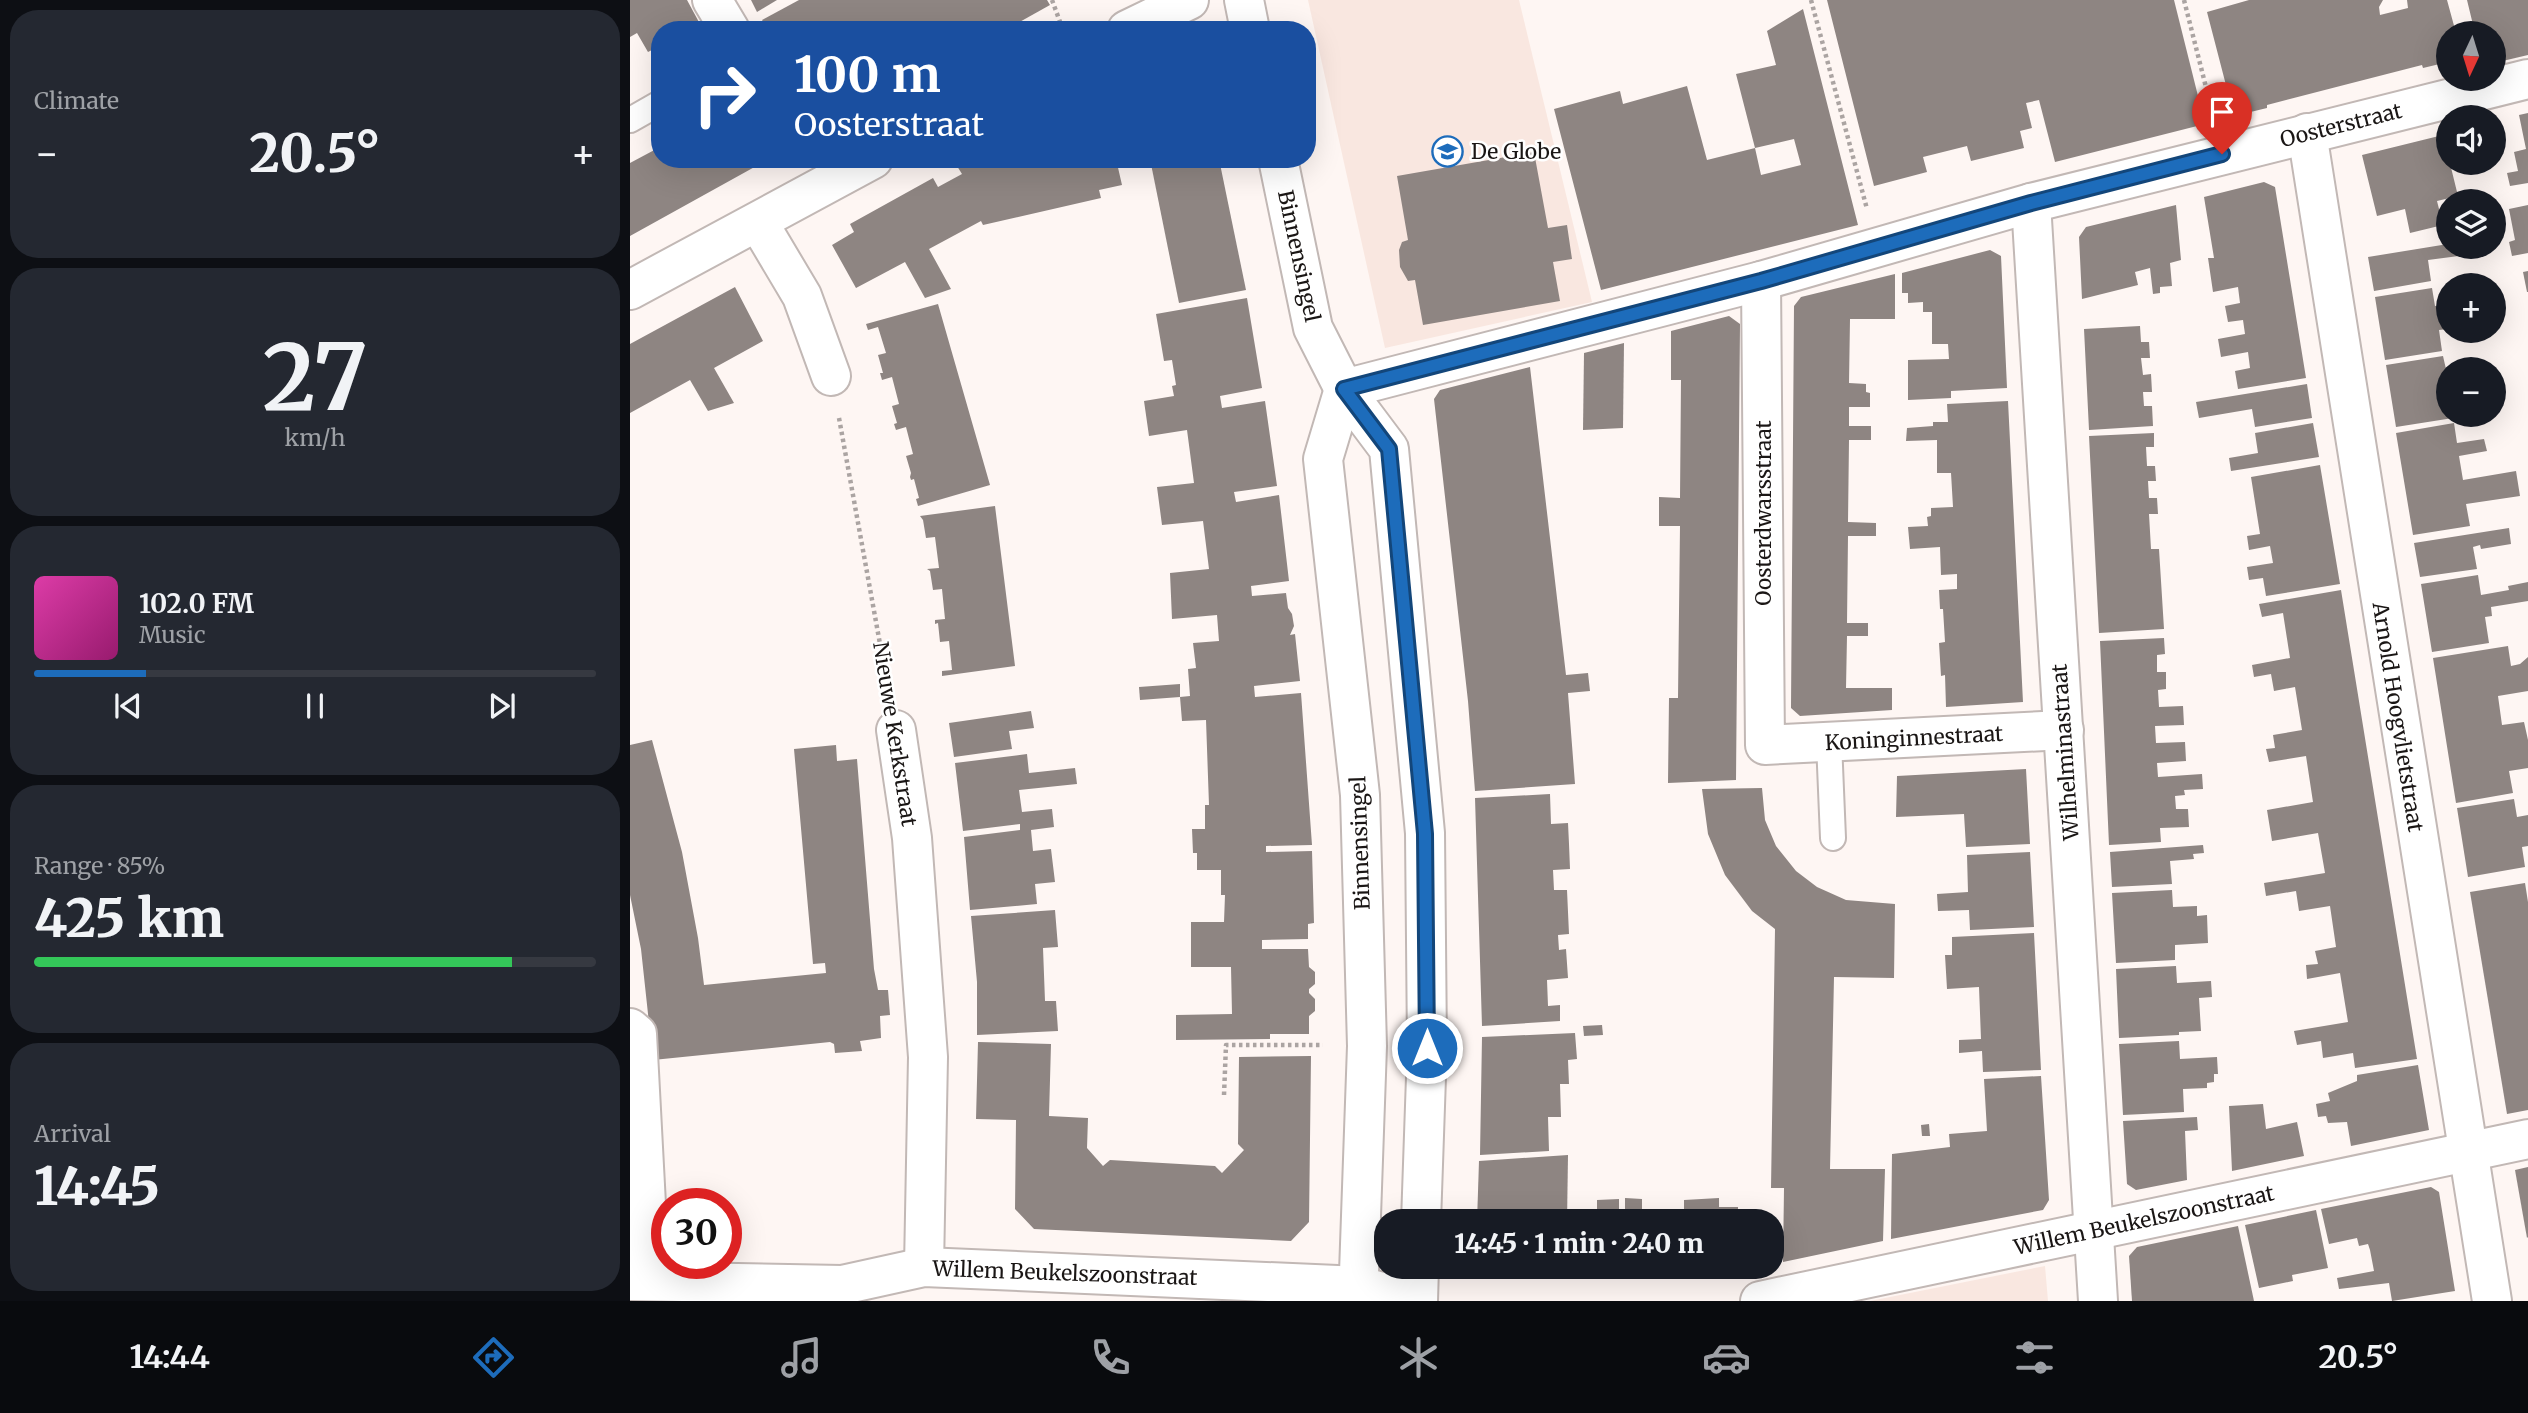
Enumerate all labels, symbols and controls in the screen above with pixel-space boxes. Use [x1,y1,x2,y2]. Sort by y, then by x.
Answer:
north arrow [2436,21,2506,91]
map controls [2436,21,2506,427]
text: 100 m [794,44,941,105]
icon: right [679,49,770,140]
pin [2192,82,2252,154]
text: Climate [34,86,119,115]
icon: arrive [2203,93,2241,131]
street label: Oosterstraat [2277,97,2405,153]
text: Oosterstraat [794,105,984,145]
button: sound [2436,105,2506,175]
text: 20.5° [249,121,381,186]
text: − [34,130,59,177]
text: + [571,130,596,177]
school or university icon: De Globe [1431,134,1465,168]
place label: De Globe [1471,138,1561,165]
street label: Binnensingel [1272,188,1326,325]
button: layers [2436,189,2506,259]
button: + [2436,273,2506,343]
text: 27 [262,320,368,435]
button: − [2436,357,2506,427]
street label: Oosterdwarsstraat [1750,420,1777,606]
text: km/h [285,423,345,452]
text: 102.0 FM [139,587,254,620]
street label: Arnold Hoogvlietstraat [2366,599,2429,834]
text: Music [139,620,206,649]
street label: Nieuwe Kerkstraat [867,640,923,828]
street label: Wilhelminastraat [2045,663,2085,842]
icon: previous [109,687,147,725]
icon: pause [296,687,334,725]
icon: next [483,687,521,725]
street label: Koninginnestraat [1824,720,2004,756]
street label: Binnensingel [1344,775,1376,910]
text: Range · 85% [34,851,165,880]
text: 425 km [34,886,224,951]
position arrow [1390,1011,1464,1085]
text: Arrival [34,1119,111,1148]
text: 14:45 [34,1154,160,1219]
street label: Willem Beukelszoonstraat [2010,1179,2277,1261]
speed limit sign: 30 [651,1188,742,1279]
text: 14:45 · 1 min · 240 m [1454,1227,1704,1260]
street label: Willem Beukelszoonstraat [931,1255,1198,1291]
icon: directions [469,1333,518,1382]
icon: music [777,1333,826,1382]
icon: phone [1086,1333,1135,1382]
icon: climate [1394,1333,1443,1382]
icon: car [1702,1333,1751,1382]
icon: filters [2010,1333,2059,1382]
text: 14:44 [130,1337,210,1377]
text: 20.5° [2318,1337,2398,1377]

